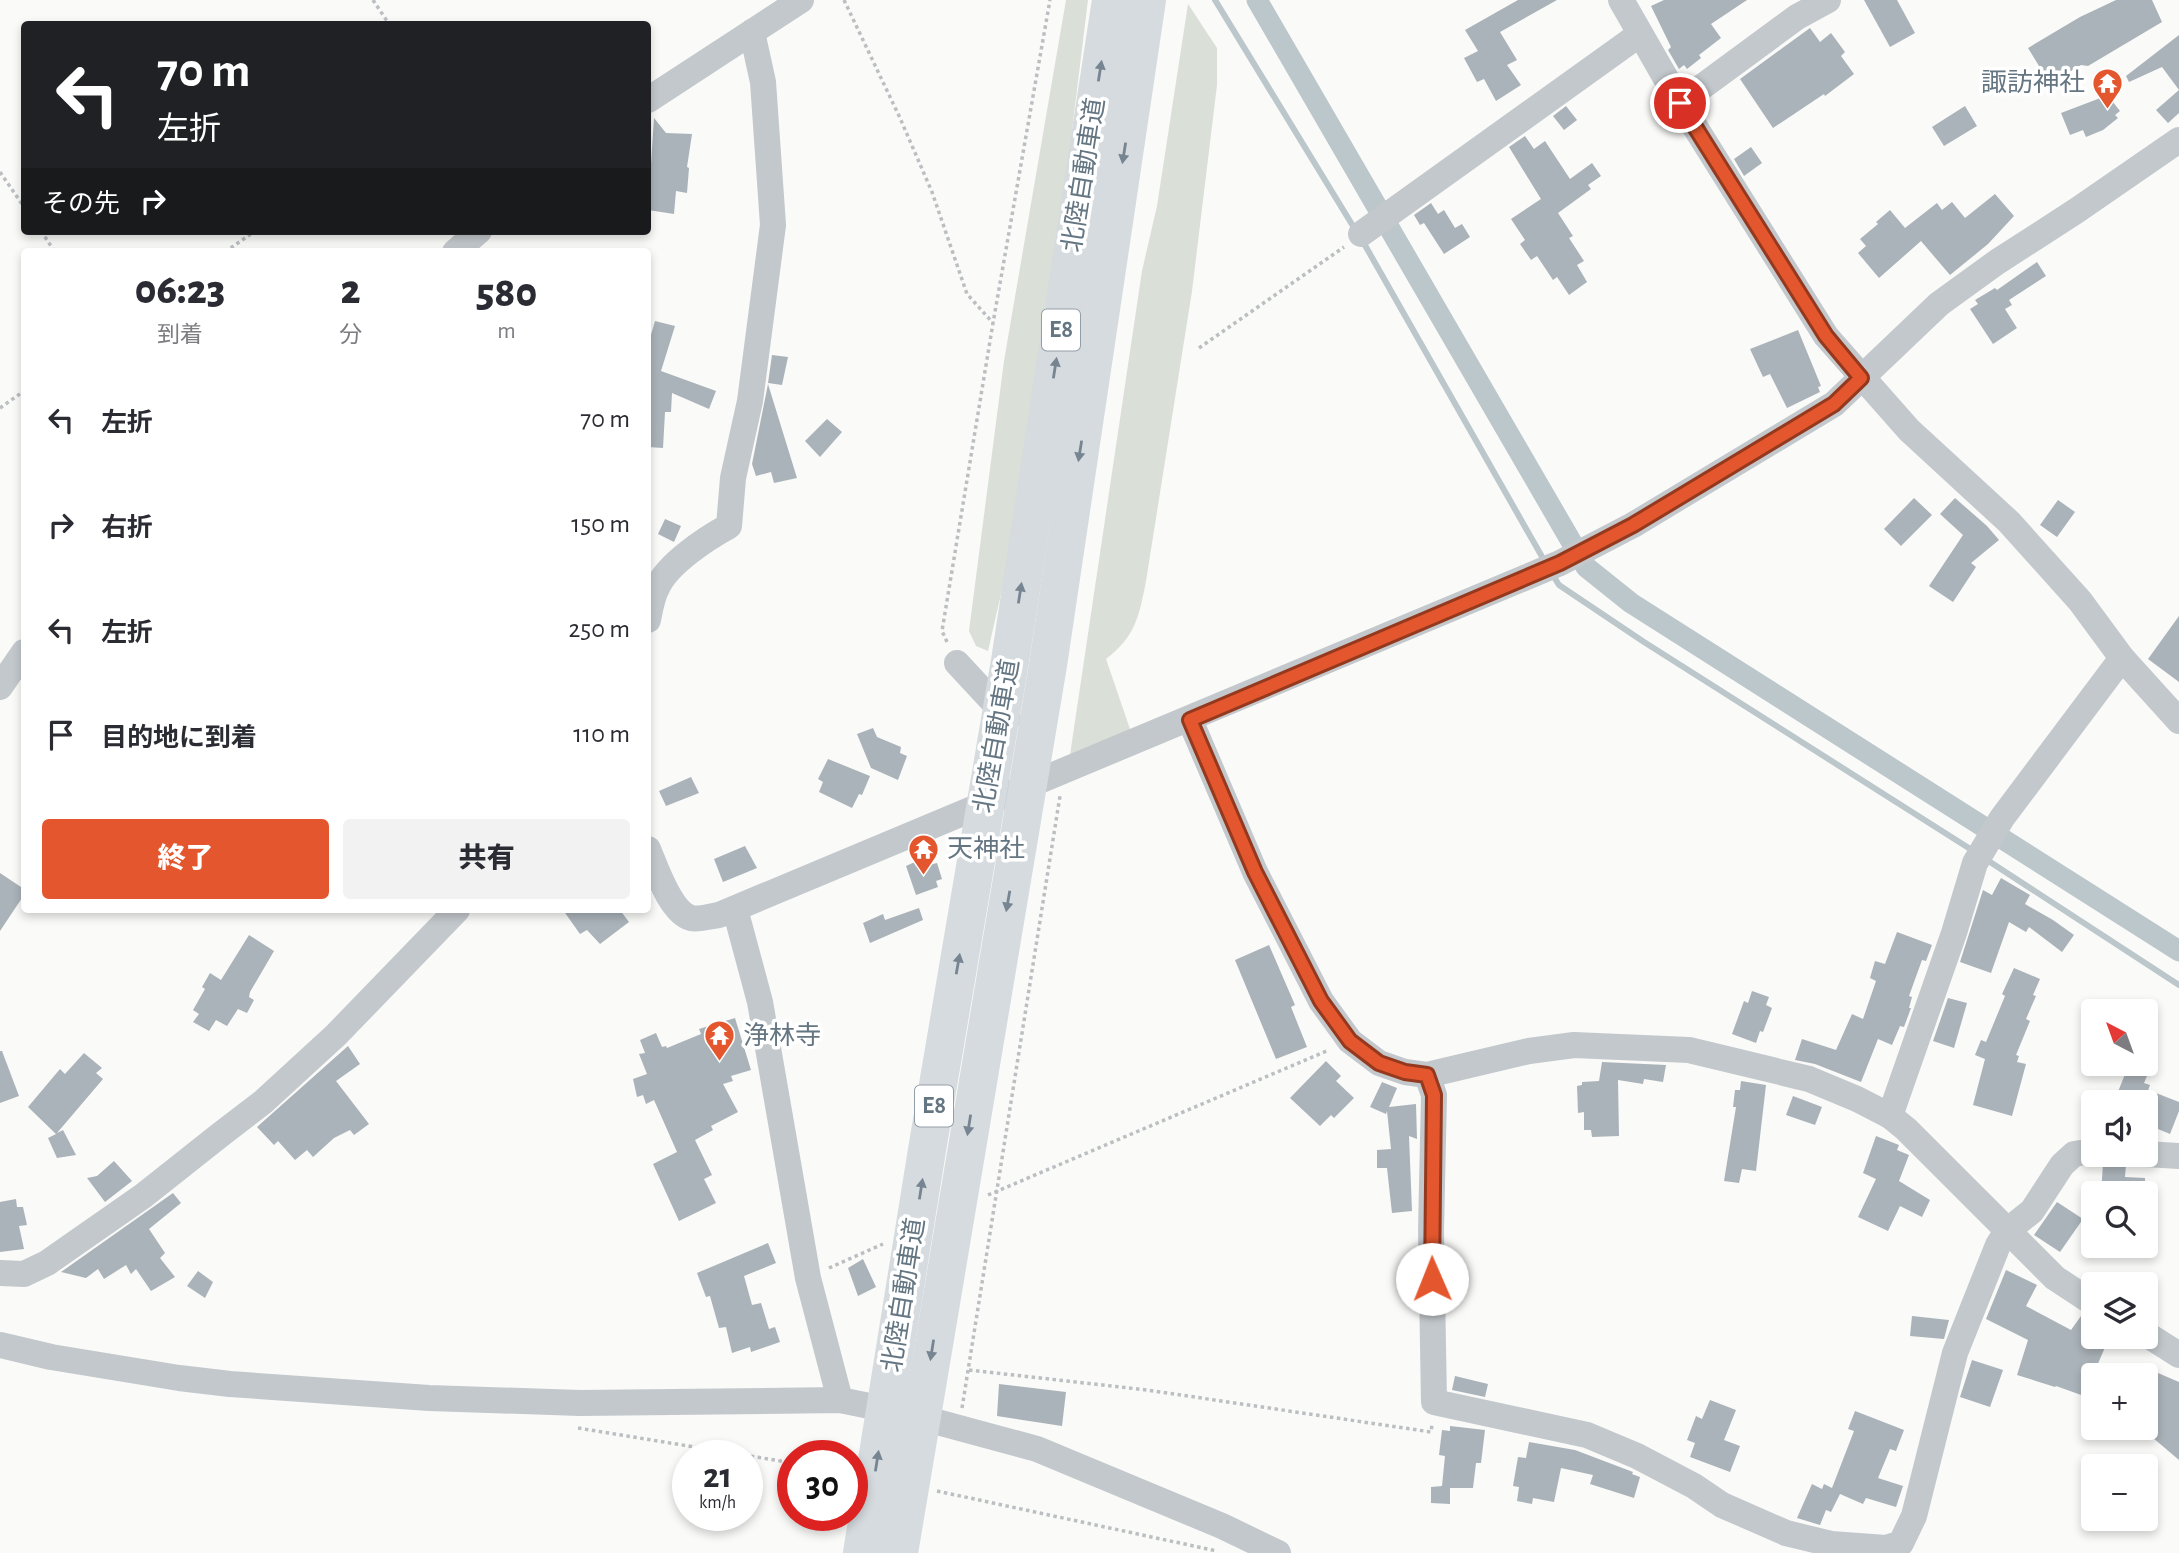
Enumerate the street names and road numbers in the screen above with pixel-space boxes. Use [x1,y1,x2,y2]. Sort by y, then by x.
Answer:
street label: 北陸自動車道 [1057,96,1109,254]
road number: E8 [1042,310,1080,351]
street label: 北陸自動車道 [969,657,1023,815]
road number: E8 [915,1086,953,1126]
street label: 北陸自動車道 [877,1216,929,1374]

